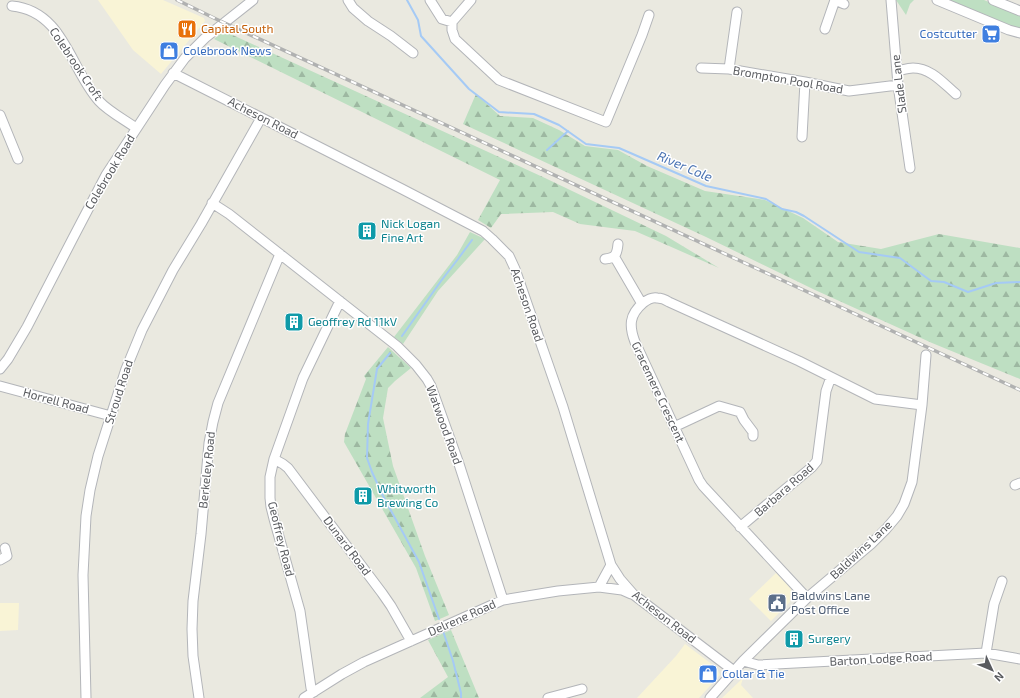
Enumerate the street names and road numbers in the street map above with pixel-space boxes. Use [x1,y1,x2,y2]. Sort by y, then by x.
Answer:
street label: Colebrook Croft [47,24,107,103]
street label: Slade Lane [887,54,909,114]
street label: Brompton Pool Road [732,62,844,96]
street label: Acheson Road [226,93,301,141]
street label: Colebrook Road [81,131,137,212]
street label: Acheson Road [509,266,547,343]
street label: Gracemere Crescent [629,339,689,445]
street label: Stroud Road [101,358,135,426]
street label: Watwood Road [424,383,466,466]
street label: Horrell Road [22,384,91,416]
street label: Berkeley Road [195,431,217,509]
street label: Barbara Road [751,460,816,519]
street label: Geoffrey Road [266,500,298,578]
street label: Dunard Road [321,513,375,578]
street label: Baldwins Lane [827,517,894,581]
street label: Acheson Road [630,587,699,645]
street label: Delrene Road [425,596,498,638]
street label: Barton Lodge Road [829,648,933,668]

